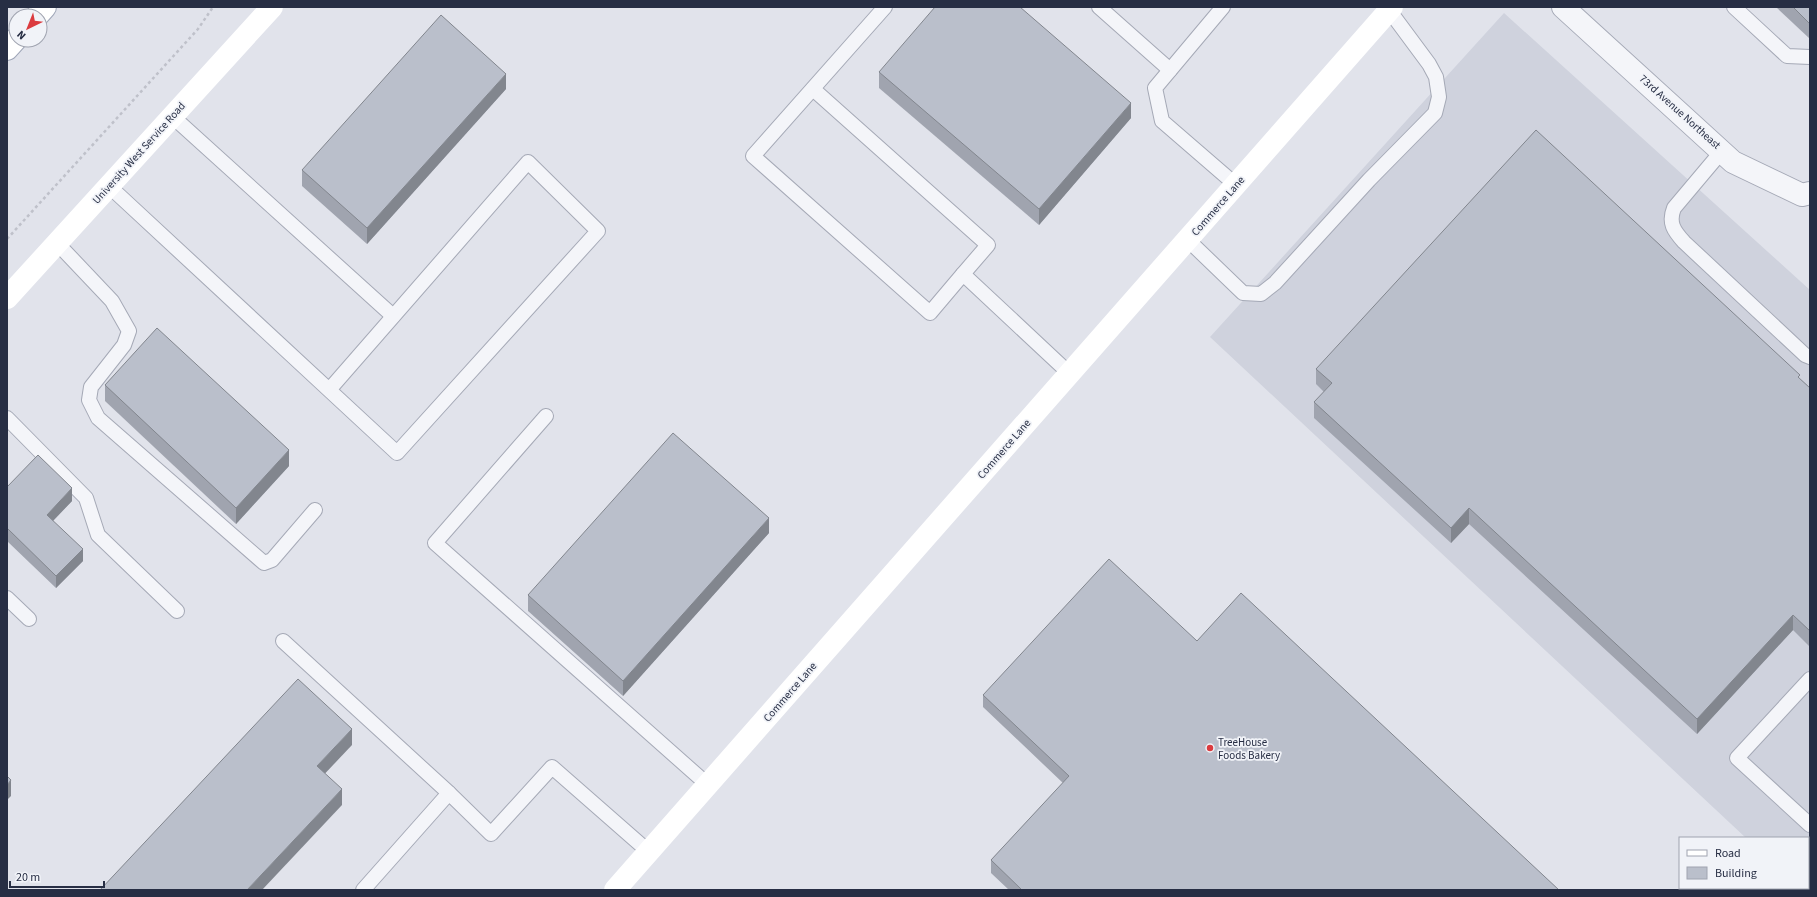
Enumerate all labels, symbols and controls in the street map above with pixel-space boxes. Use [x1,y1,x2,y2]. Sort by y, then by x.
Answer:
north arrow [8,8,48,48]
text: N [14,27,29,43]
street label: 73rd Avenue Northeast [1636,71,1724,153]
street label: University West Service Road [89,99,189,207]
street label: Commerce Lane [1188,173,1248,239]
street label: Commerce Lane [974,416,1034,482]
street label: Commerce Lane [760,659,820,725]
place label: TreeHouse Foods Bakery [1218,735,1280,763]
marker: TreeHouse Foods Bakery [1205,743,1215,753]
legend [1679,837,1809,889]
text: Road [1715,845,1741,862]
scale bar [10,863,104,889]
text: Building [1715,865,1757,882]
text: 20 m [16,869,40,886]

